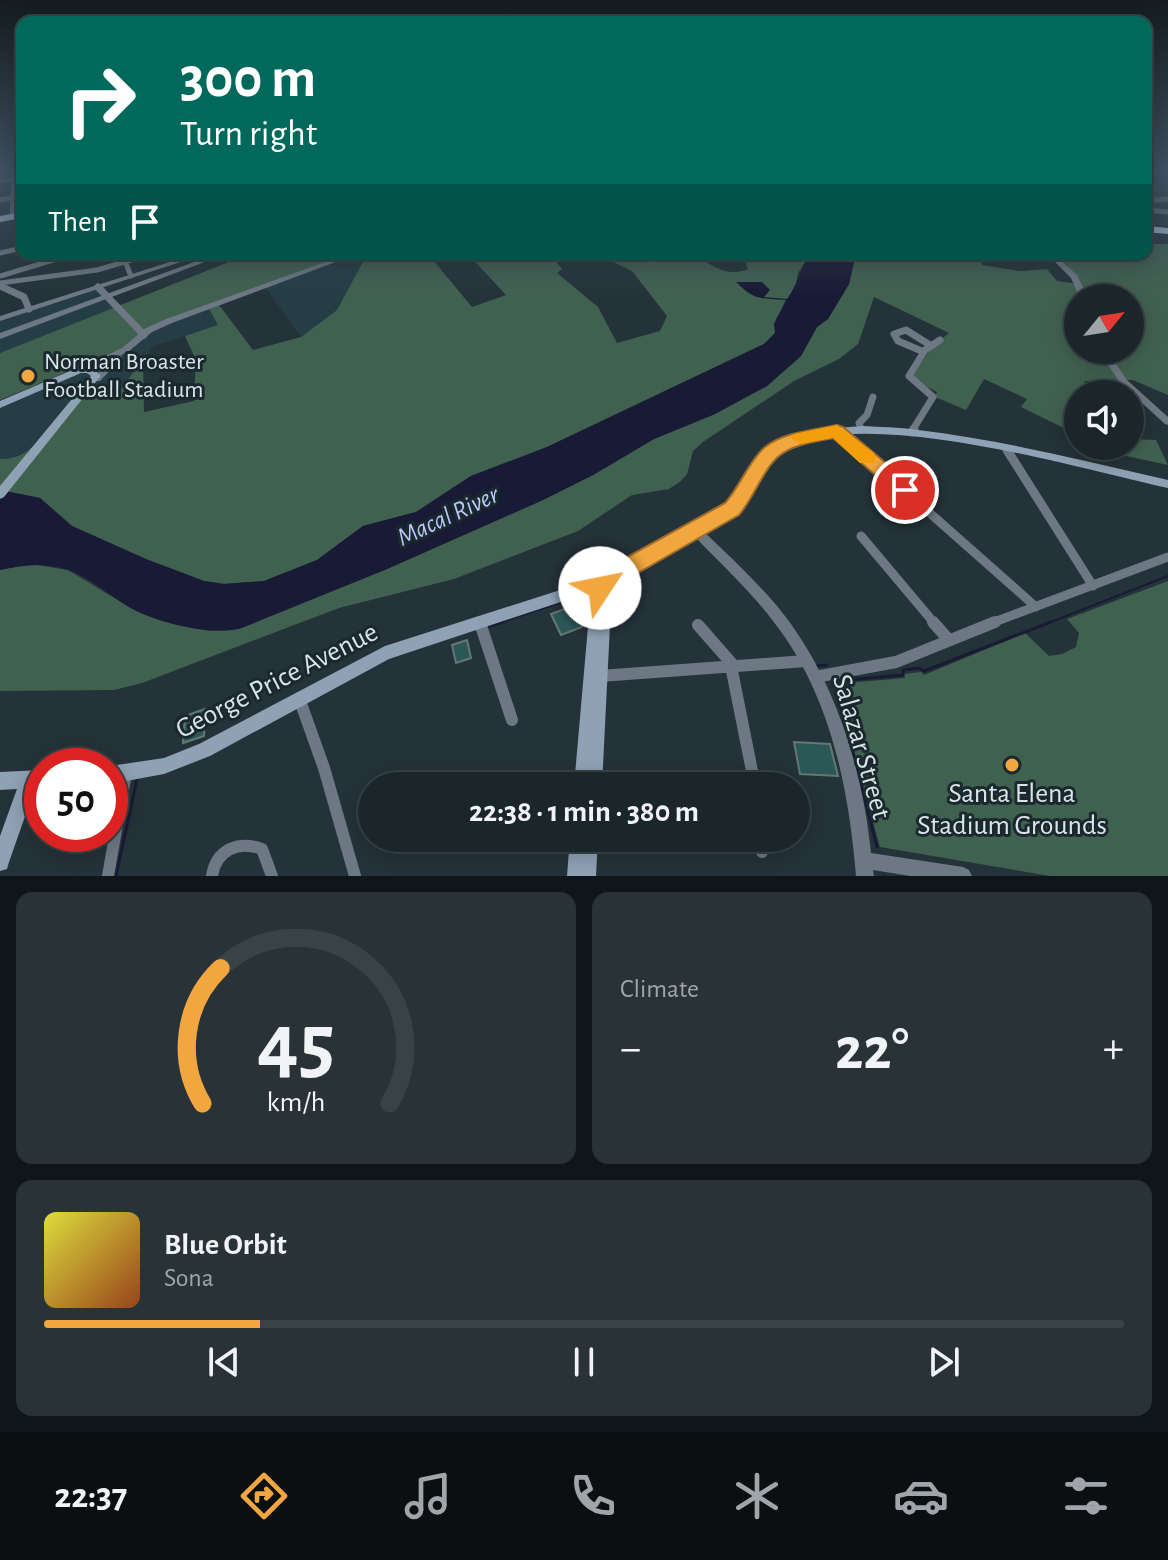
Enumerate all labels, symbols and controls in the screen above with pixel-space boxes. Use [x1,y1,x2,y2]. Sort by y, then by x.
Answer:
icon: right [48,48,152,152]
text: 300 m [180,51,316,107]
text: Turn right [180,116,317,152]
icon: arrive [123,200,167,244]
text: Then [48,207,107,237]
north arrow [1064,284,1144,364]
map controls [1064,284,1144,460]
place label: Norman Broaster Football Stadium [44,350,204,402]
marker: Norman Broaster Football Stadium [19,367,37,385]
button: sound [1064,380,1144,460]
pin [871,456,939,524]
icon: arrive [883,468,927,512]
water label: Macal River [393,481,504,551]
position arrow [558,546,642,630]
street label: George Price Avenue [171,618,383,744]
street label: Salazar Street [827,671,895,823]
speed limit sign: 50 [24,748,128,852]
marker: Santa Elena Stadium Grounds [1003,756,1021,774]
place label: Santa Elena Stadium Grounds [917,780,1107,840]
text: 22:38 · 1 min · 380 m [469,797,699,827]
text: Climate [620,976,699,1002]
text: 45 [257,1003,335,1087]
text: 22° [835,1020,909,1080]
text: − [620,1027,641,1071]
text: + [1103,1027,1124,1071]
text: km/h [267,1088,325,1117]
text: Blue Orbit [164,1230,287,1260]
text: Sona [164,1265,214,1291]
icon: previous [202,1340,246,1384]
icon: pause [562,1340,606,1384]
icon: next [922,1340,966,1384]
icon: directions [236,1468,292,1524]
icon: music [400,1468,456,1524]
icon: phone [565,1468,621,1524]
icon: climate [729,1468,785,1524]
icon: car [893,1468,949,1524]
icon: filters [1058,1468,1114,1524]
text: 22:37 [54,1478,127,1514]

